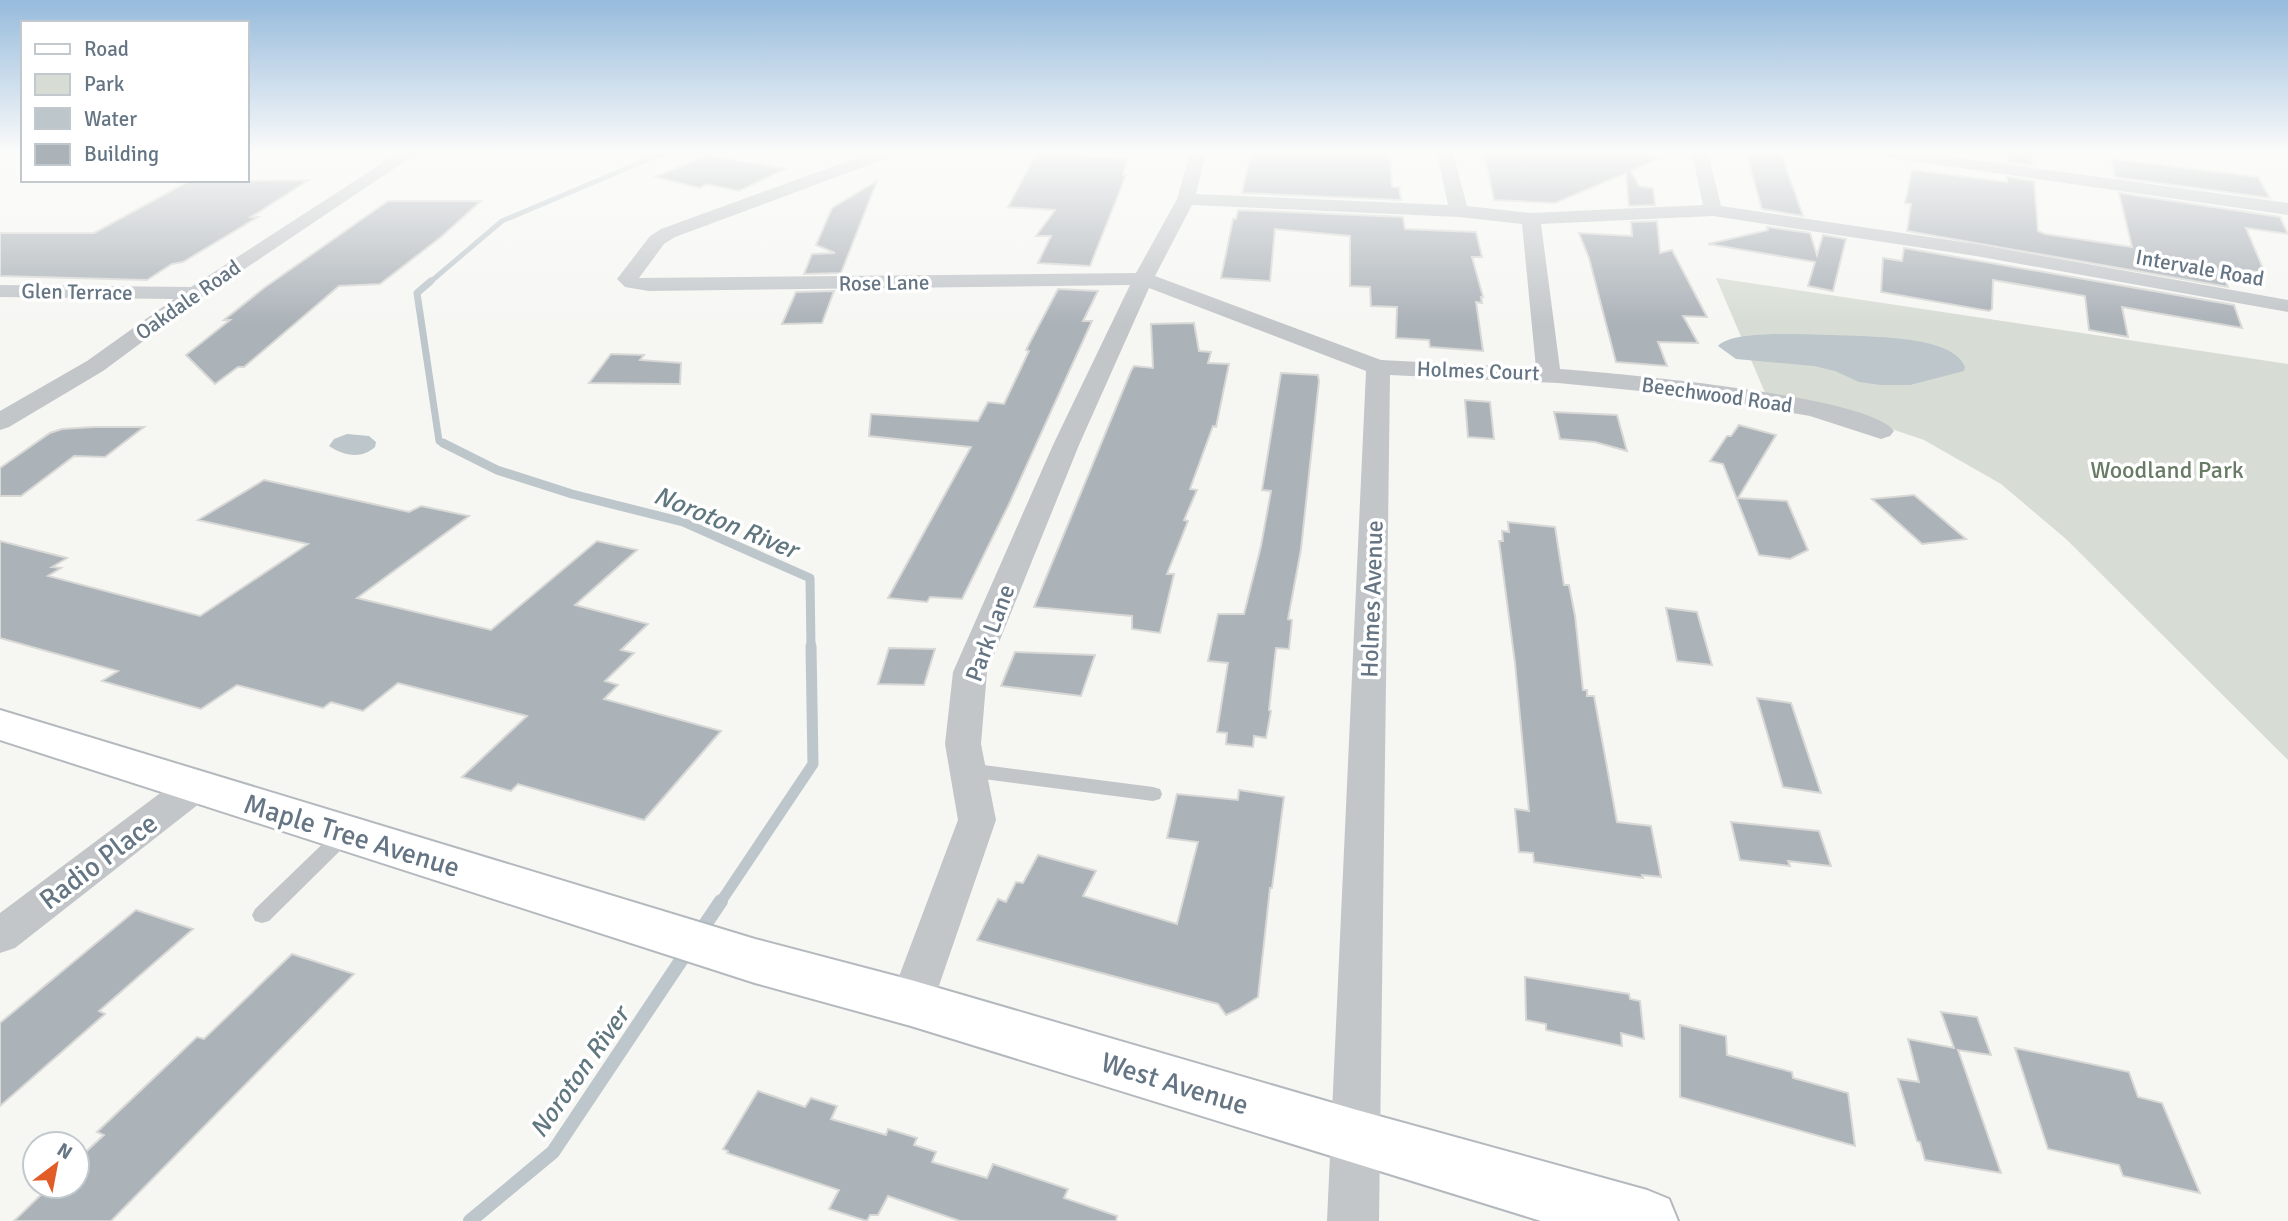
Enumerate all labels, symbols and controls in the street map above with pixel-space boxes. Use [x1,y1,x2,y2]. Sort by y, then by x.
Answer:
legend [21,21,248,182]
text: Road [84,36,129,62]
text: Park [84,71,125,97]
text: Water [84,106,137,132]
text: Building [84,141,159,167]
street label: Intervale Road [2134,244,2266,292]
street label: Oakdale Road [130,254,246,346]
street label: Rose Lane [838,269,930,297]
street label: Glen Terrace [21,278,133,306]
street label: Holmes Court [1416,356,1540,386]
street label: Beechwood Road [1640,372,1794,418]
park label: Woodland Park [2090,455,2244,485]
water label: Noroton River [649,480,805,568]
street label: Holmes Avenue [1354,520,1390,678]
street label: Park Lane [959,580,1021,686]
street label: Maple Tree Avenue [240,787,464,885]
street label: Radio Place [33,806,164,917]
water label: Noroton River [523,998,639,1144]
street label: West Avenue [1097,1045,1253,1123]
north arrow [21,1130,91,1200]
text: N [53,1138,76,1165]

